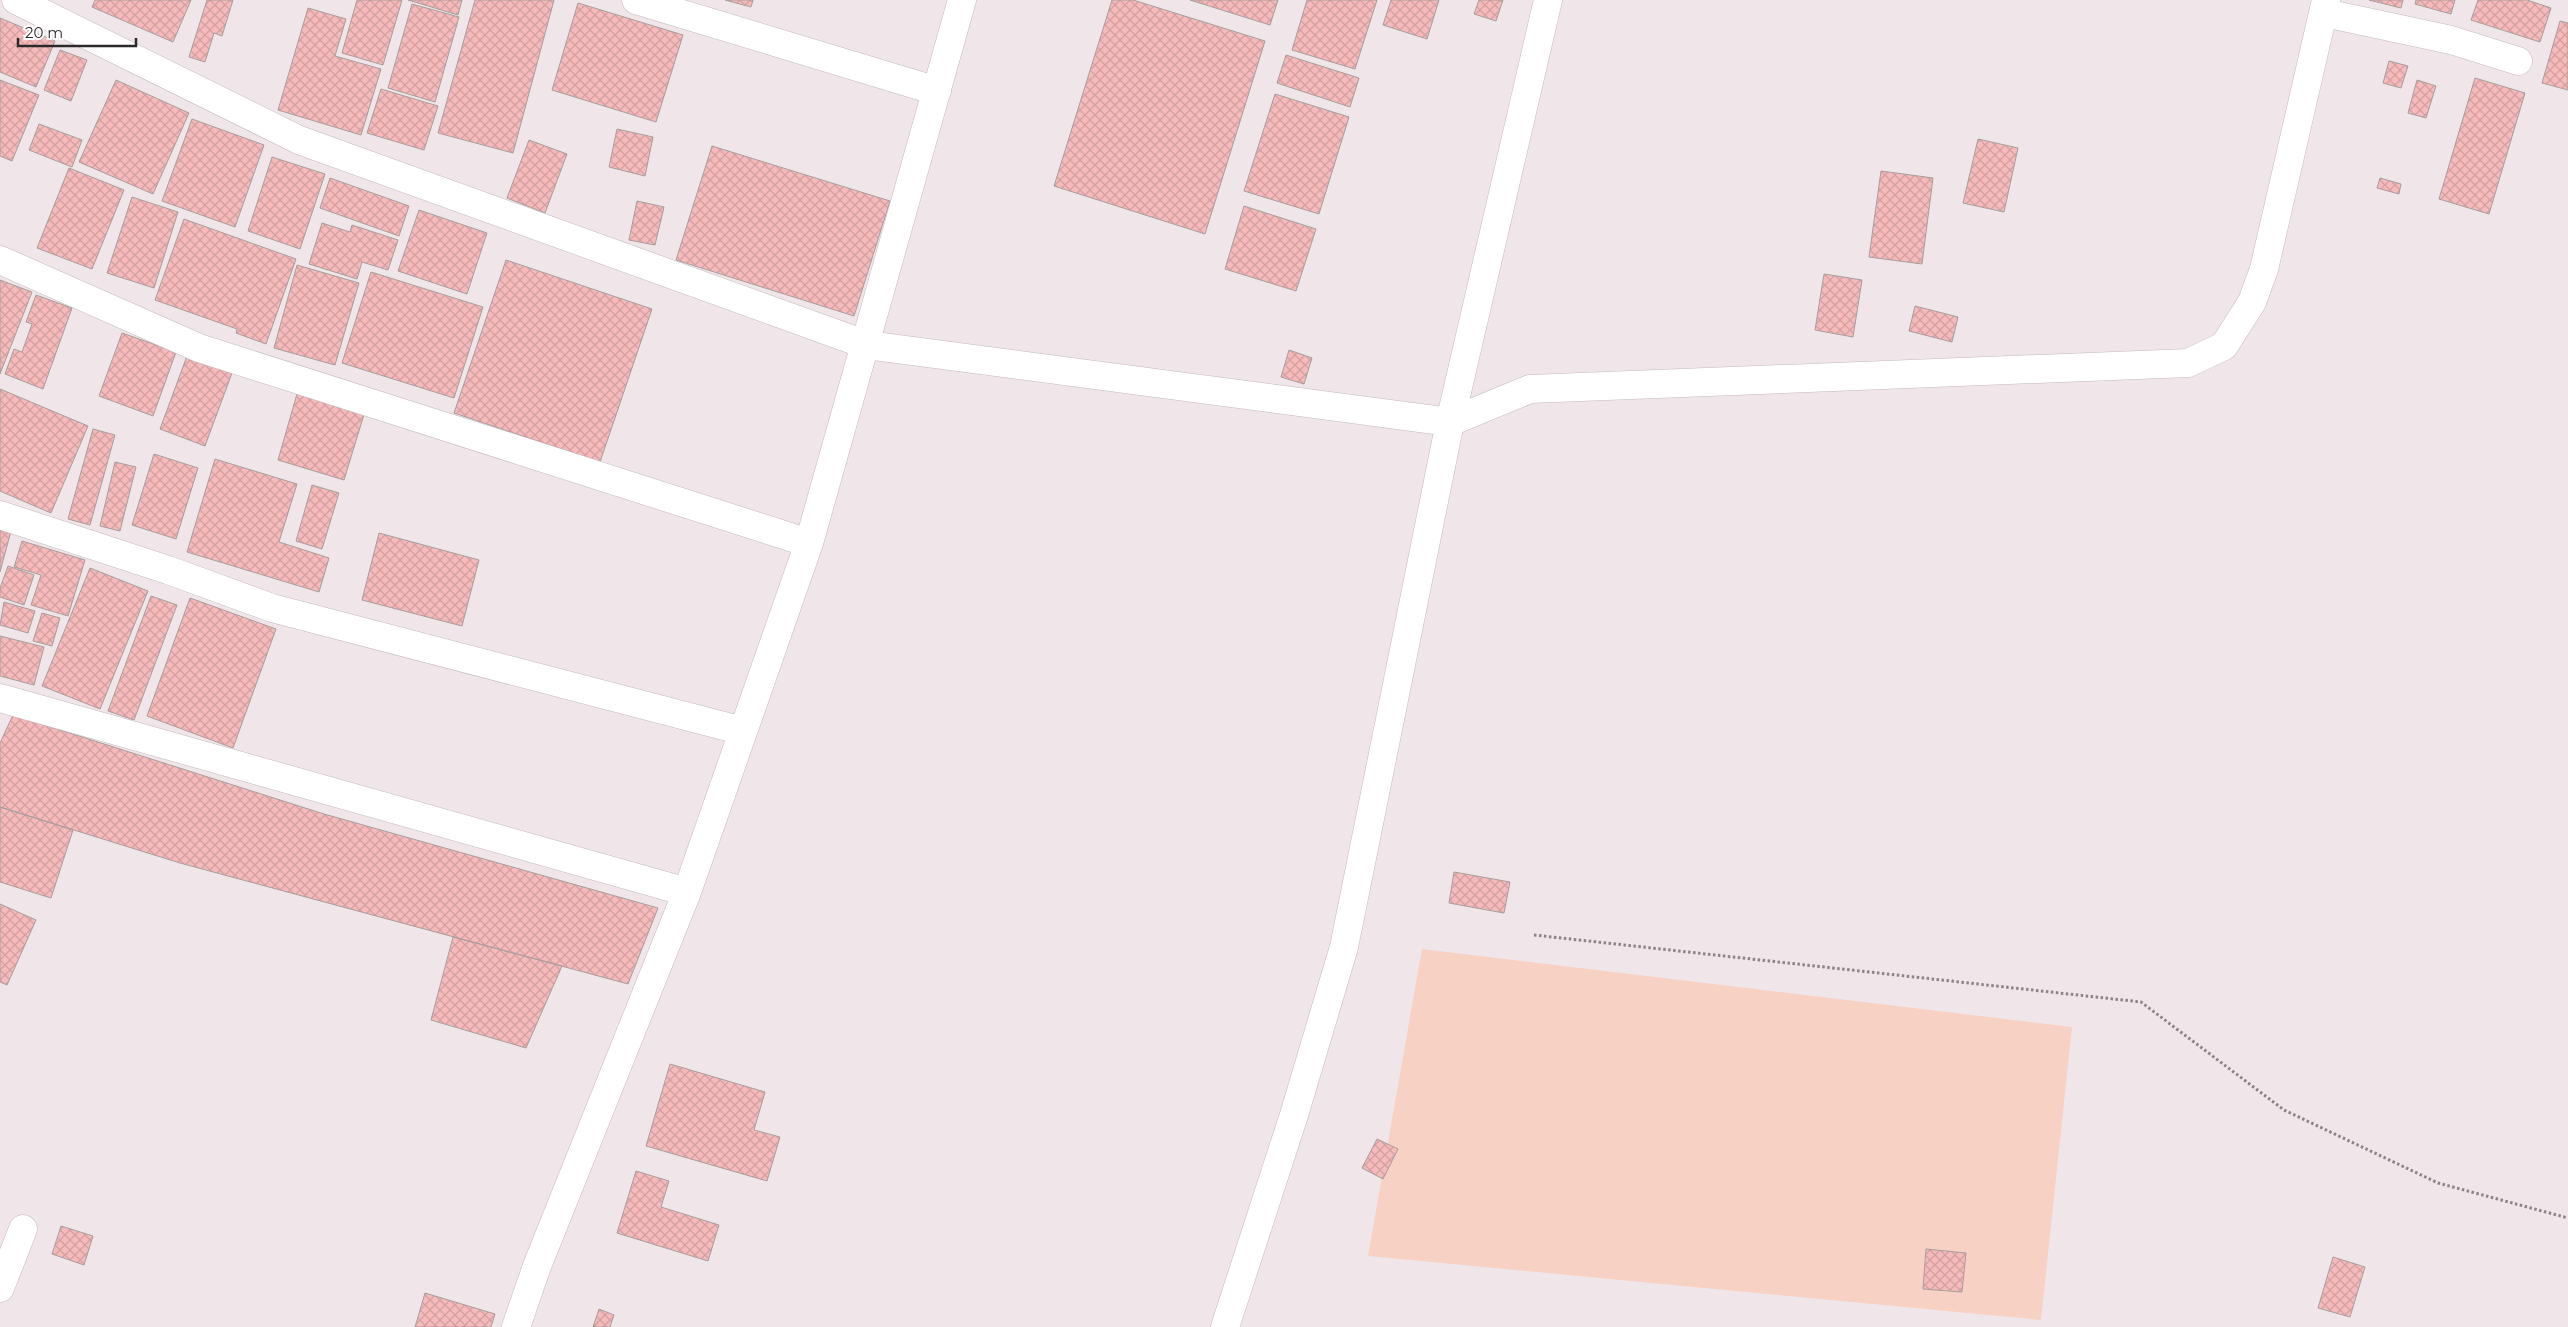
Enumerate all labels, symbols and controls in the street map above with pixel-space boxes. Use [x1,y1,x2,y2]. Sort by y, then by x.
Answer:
scale bar [18,15,135,47]
text: 20 m [25,23,63,42]

